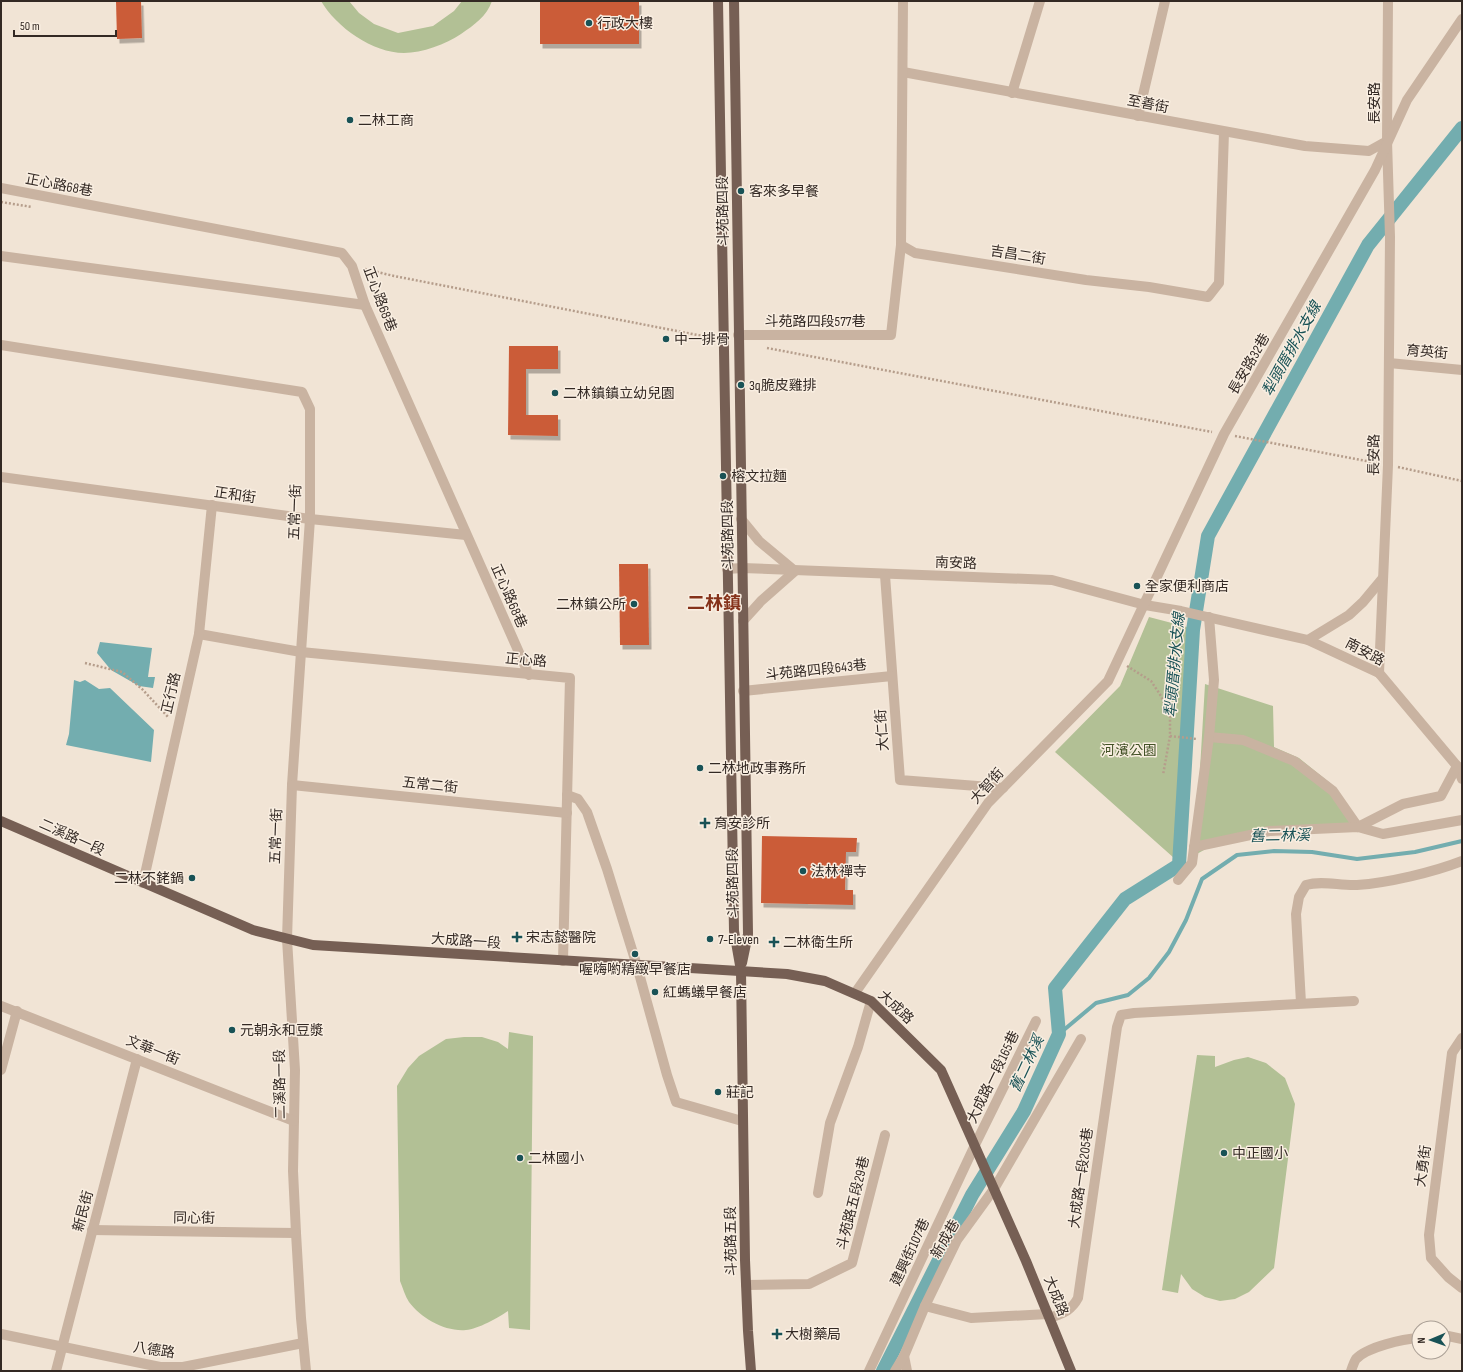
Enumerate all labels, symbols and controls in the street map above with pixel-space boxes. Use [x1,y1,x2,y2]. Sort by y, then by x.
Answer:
scale bar [14,12,116,38]
place label: 行政大樓 [597,15,653,32]
marker: 行政大樓 [584,18,594,28]
text: 50 m [20,19,40,34]
street label: 長安路 [1366,82,1383,124]
street label: 至善街 [1126,92,1170,116]
place label: 二林工商 [358,112,414,129]
marker: 二林工商 [345,115,355,125]
street label: 正心路68巷 [24,170,94,200]
street label: 斗苑路四段 [714,176,732,246]
place label: 客來多早餐 [749,183,819,200]
marker: 客來多早餐 [736,186,746,196]
street label: 吉昌二街 [989,242,1047,268]
street label: 正心路68巷 [360,264,400,334]
water label: 犁頭厝排水支線 [1258,297,1327,400]
street label: 斗苑路四段577巷 [765,313,865,330]
street label: 長安路32巷 [1225,330,1273,398]
place label: 中一排骨 [674,331,730,348]
marker: 中一排骨 [661,334,671,344]
street label: 育英街 [1405,342,1449,362]
place label: 3q脆皮雞排 [749,377,817,394]
marker: 3q脆皮雞排 [736,380,746,390]
place label: 二林鎮鎮立幼兒園 [563,385,675,402]
marker: 二林鎮鎮立幼兒園 [550,388,560,398]
street label: 長安路 [1365,434,1383,476]
place label: 榕文拉麵 [731,468,787,485]
marker: 榕文拉麵 [718,471,728,481]
street label: 正和街 [213,484,257,506]
street label: 五常一街 [286,484,304,540]
street label: 斗苑路四段 [719,500,737,570]
street label: 南安路 [935,554,977,572]
street label: 正心路68巷 [487,561,531,631]
place label: 全家便利商店 [1145,578,1229,595]
marker: 全家便利商店 [1132,581,1142,591]
district label: 二林鎮 [687,593,741,614]
place label: 二林鎮公所 [556,596,626,613]
marker: 二林鎮公所 [629,599,639,609]
water label: 犁頭厝排水支線 [1161,610,1189,718]
street label: 南安路 [1342,635,1388,669]
street label: 正心路 [504,650,548,670]
street label: 斗苑路四段643巷 [764,656,868,684]
street label: 正行路 [158,671,184,715]
street label: 大仁街 [872,708,892,752]
park label: 河濱公園 [1101,742,1157,759]
place label: 二林地政事務所 [708,760,806,777]
marker: 二林地政事務所 [695,763,705,773]
street label: 大智街 [967,765,1007,807]
street label: 五常二街 [401,774,459,796]
street label: 五常一街 [267,808,285,864]
street label: 二溪路一段 [37,815,107,859]
place label: 育安診所 [714,815,770,832]
marker: 育安診所 [699,817,711,829]
water label: 舊二林溪 [1250,826,1312,846]
street label: 斗苑路四段 [724,848,742,918]
place label: 法林禪寺 [811,863,867,880]
marker: 法林禪寺 [798,866,808,876]
place label: 二林不銠鍋 [114,870,184,887]
marker: 二林不銠鍋 [187,873,197,883]
place label: 宋志懿醫院 [526,929,596,946]
street label: 大成路一段 [430,930,502,952]
marker: 宋志懿醫院 [511,931,523,943]
place label: 7-Eleven [718,931,759,948]
marker: 7-Eleven [705,934,715,944]
place label: 二林衛生所 [783,934,853,951]
marker: 二林衛生所 [768,936,780,948]
marker: 喔嗨喲精緻早餐店 [630,949,640,959]
place label: 喔嗨喲精緻早餐店 [579,961,691,978]
place label: 紅螞蟻早餐店 [663,984,747,1001]
street label: 大成路 [875,986,917,1028]
marker: 紅螞蟻早餐店 [650,987,660,997]
place label: 元朝永和豆漿 [240,1022,324,1039]
marker: 元朝永和豆漿 [227,1025,237,1035]
street label: 大成路一段165巷 [963,1028,1023,1126]
water label: 舊二林溪 [1006,1031,1049,1095]
street label: 文華一街 [124,1032,182,1068]
street label: 二溪路一段 [271,1049,289,1119]
place label: 莊記 [726,1084,754,1101]
marker: 莊記 [713,1087,723,1097]
street label: 大成路一段205巷 [1066,1126,1096,1230]
street label: 大勇街 [1412,1144,1434,1188]
place label: 中正國小 [1232,1145,1288,1162]
marker: 中正國小 [1219,1148,1229,1158]
place label: 二林國小 [528,1150,584,1167]
marker: 二林國小 [515,1153,525,1163]
street label: 斗苑路五段29巷 [833,1154,873,1252]
street label: 新民街 [69,1189,97,1233]
street label: 斗苑路五段 [722,1206,740,1276]
street label: 同心街 [173,1209,215,1227]
street label: 建興街107巷 [887,1215,933,1289]
street label: 新成巷 [927,1217,963,1261]
street label: 大成路 [1040,1273,1072,1319]
north arrow [1411,1320,1451,1360]
place label: 大樹藥局 [785,1326,841,1343]
marker: 大樹藥局 [772,1329,782,1339]
text: N [1415,1337,1428,1343]
street label: 八德路 [132,1339,176,1361]

